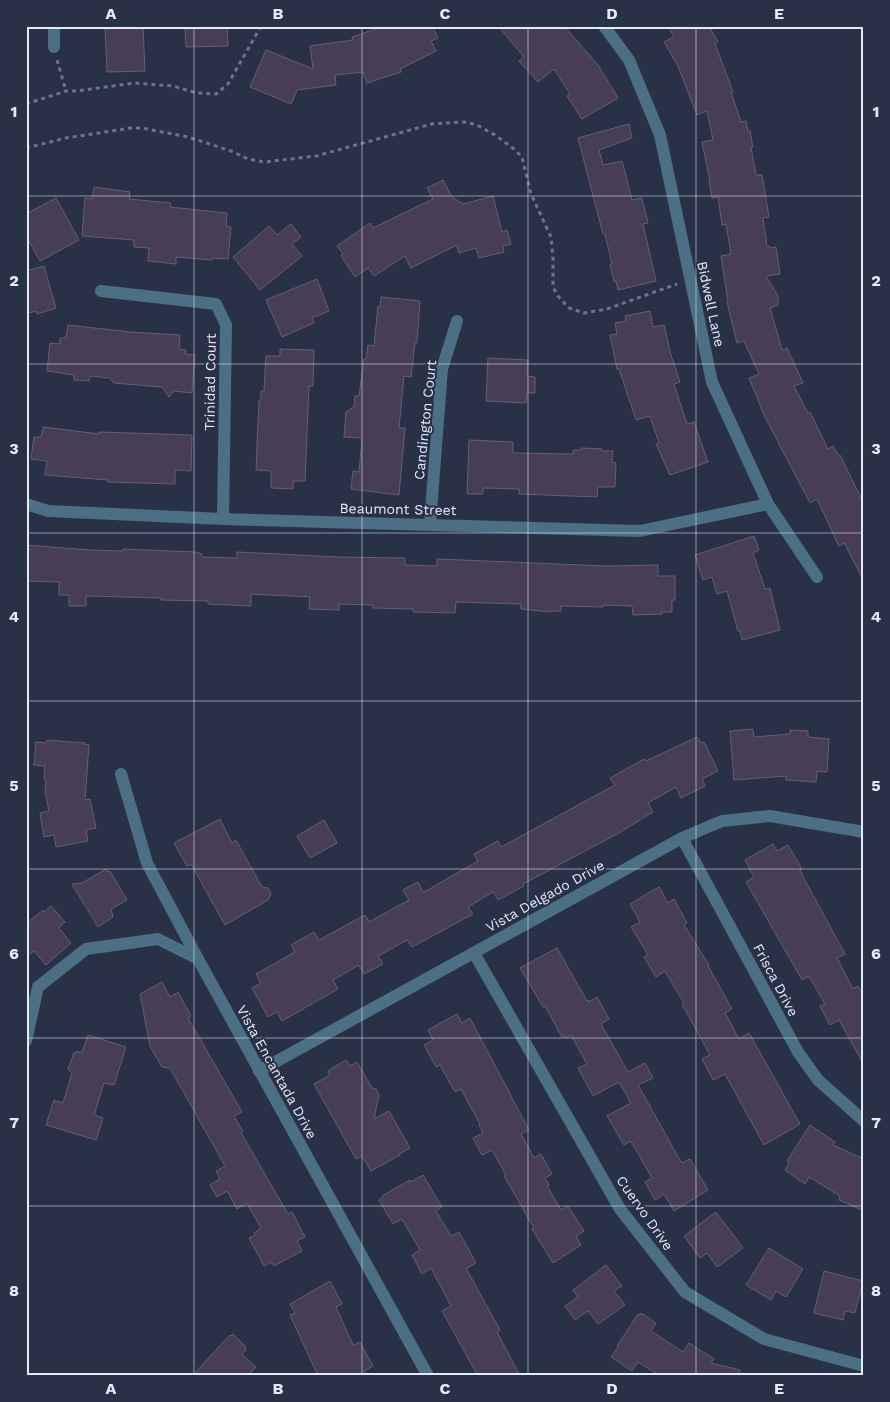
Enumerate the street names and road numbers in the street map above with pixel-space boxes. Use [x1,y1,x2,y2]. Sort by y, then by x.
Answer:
street label: Bidwell Lane [694,260,728,348]
street label: Trinidad Court [201,333,219,431]
street label: Candington Court [411,359,439,481]
street label: Beaumont Street [339,500,457,518]
street label: Vista Delgado Drive [483,857,607,935]
street label: Frisca Drive [750,941,802,1019]
street label: Vista Encantada Drive [234,1002,320,1142]
street label: Cuervo Drive [613,1173,677,1253]

